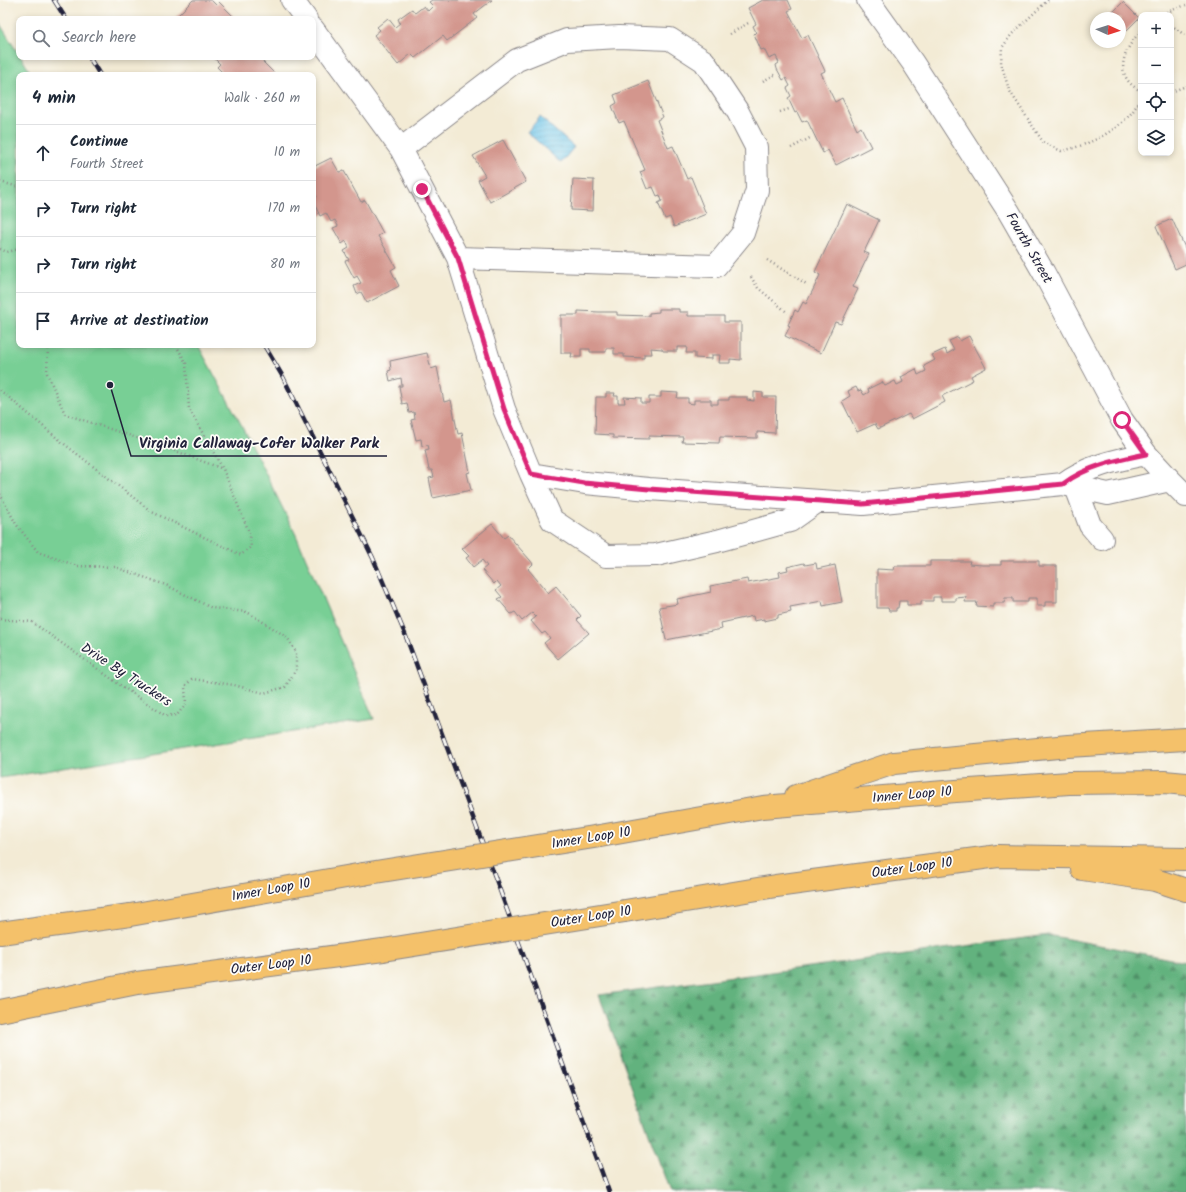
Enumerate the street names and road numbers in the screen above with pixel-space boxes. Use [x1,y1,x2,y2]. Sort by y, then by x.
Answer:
street label: Fourth Street [1000,208,1059,288]
street label: Drive By Truckers [76,637,176,713]
street label: Inner Loop 10 [871,781,953,809]
street label: Inner Loop 10 [550,821,632,855]
street label: Outer Loop 10 [870,851,954,885]
street label: Inner Loop 10 [230,872,312,908]
street label: Outer Loop 10 [549,900,633,934]
street label: Outer Loop 10 [229,949,313,981]

